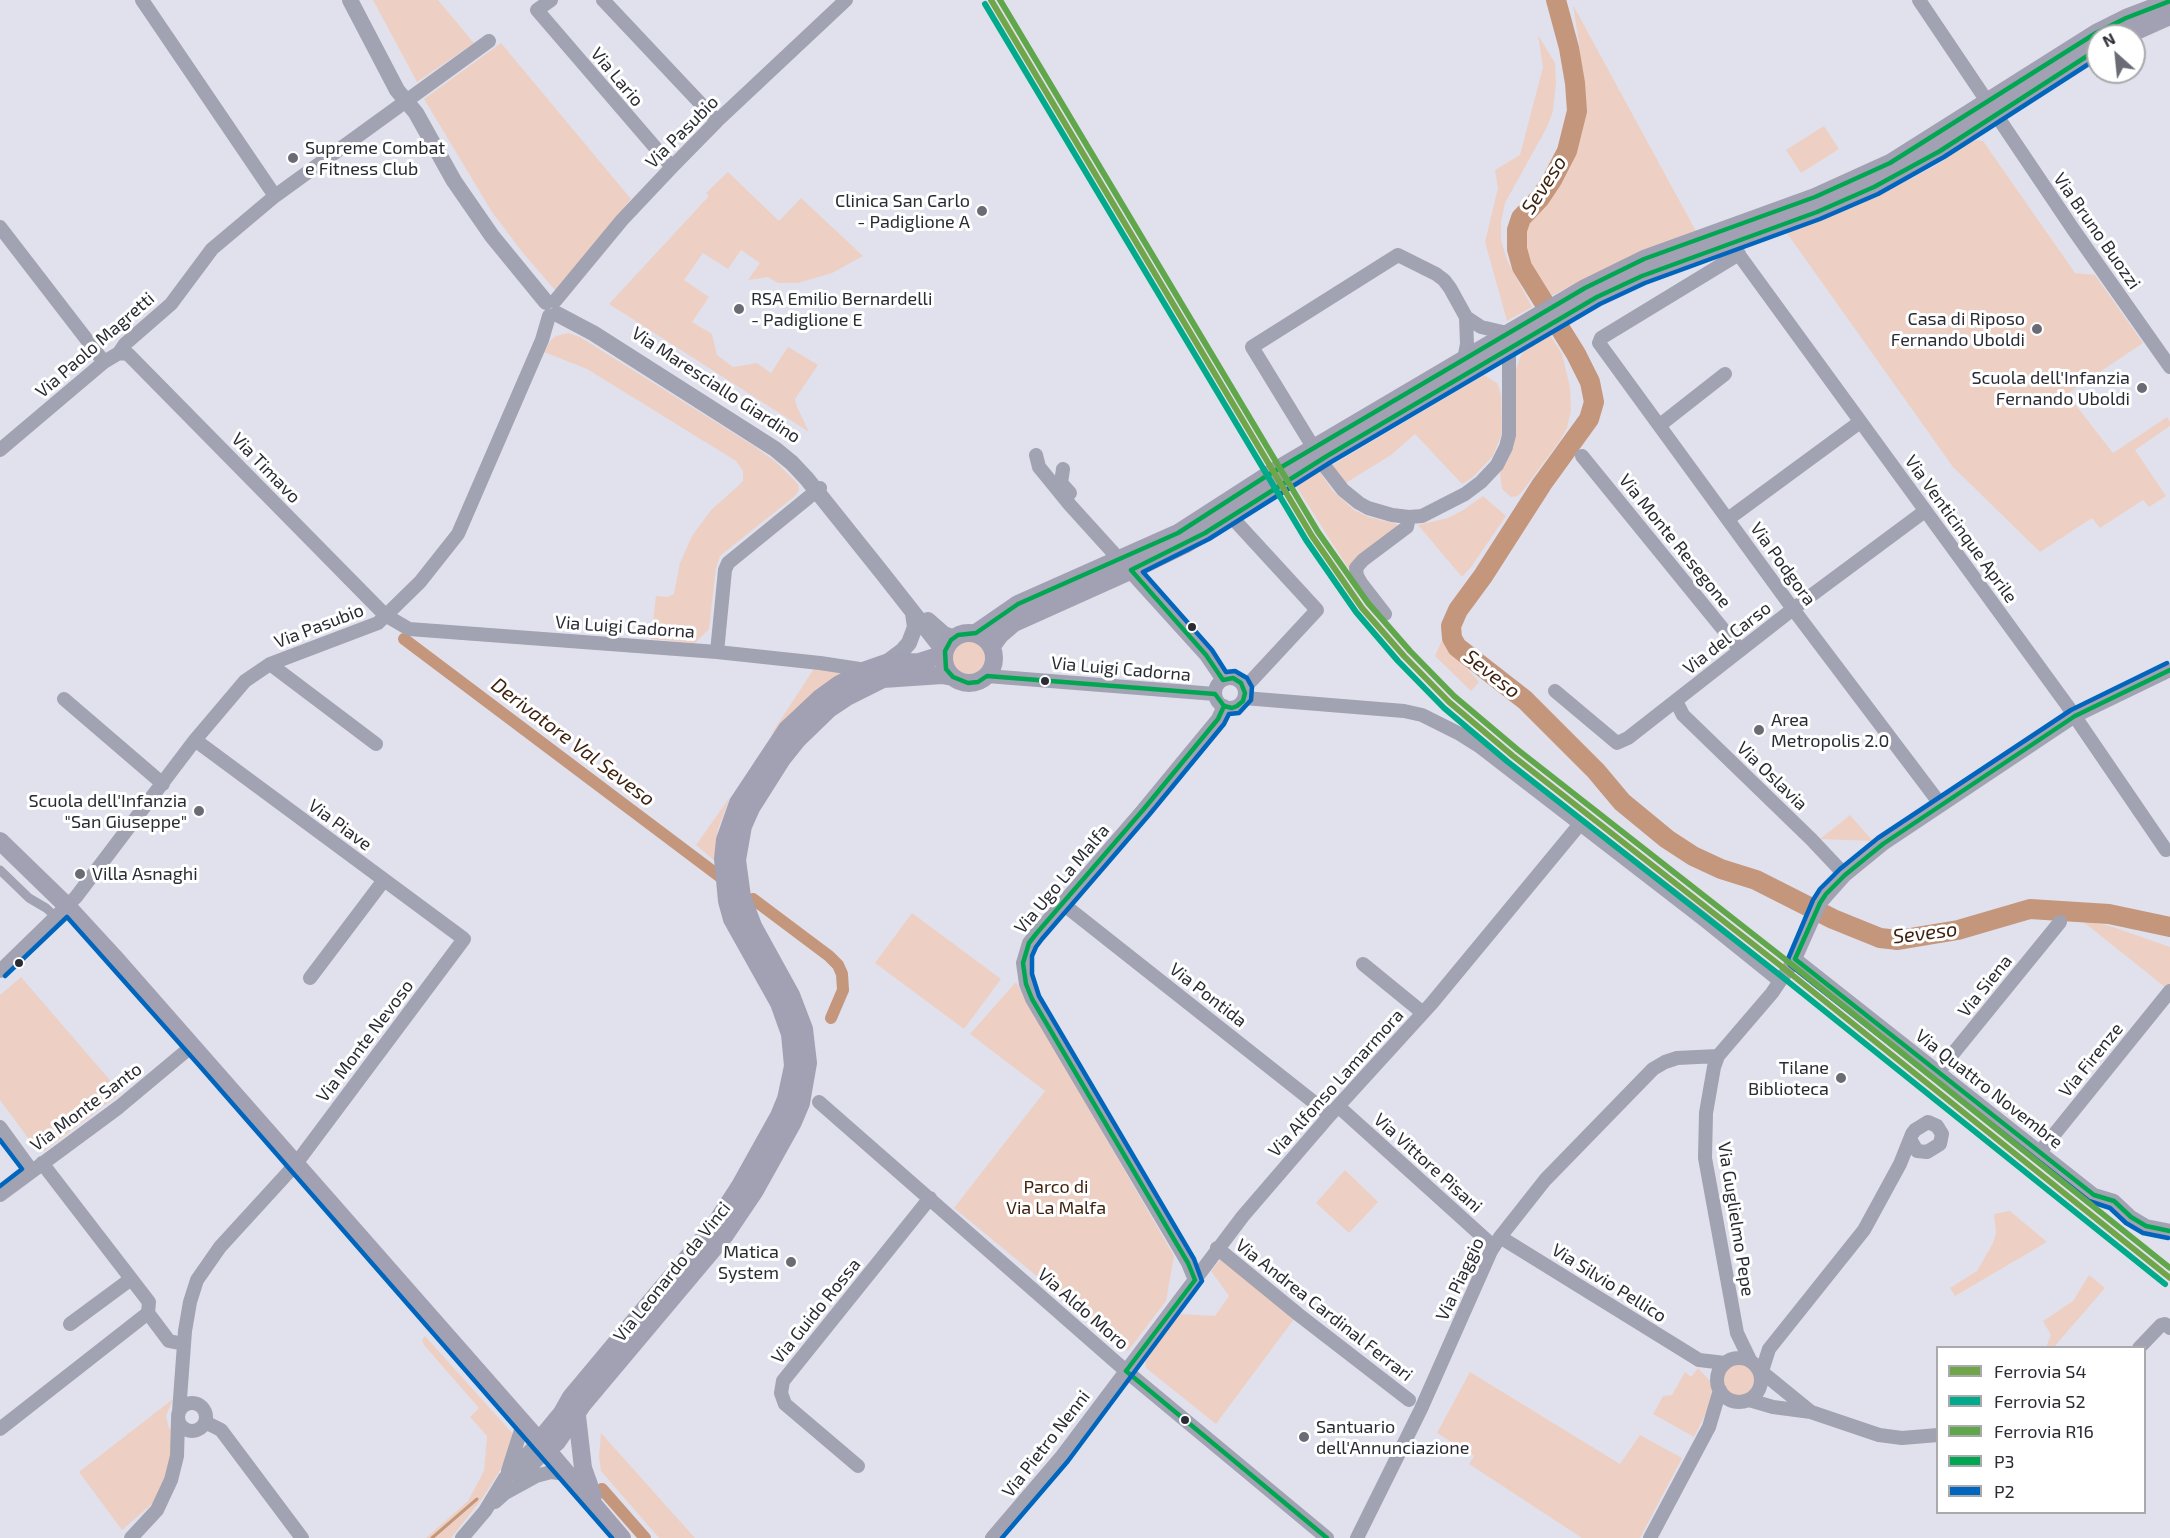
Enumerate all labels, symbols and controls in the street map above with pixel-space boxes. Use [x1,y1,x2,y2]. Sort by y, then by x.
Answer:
north arrow [2086,24,2146,84]
text: N [2099,28,2118,50]
street label: Via Lario [586,43,648,111]
street label: Via Pasubio [641,91,723,173]
place label: Supreme Combat e Fitness Club [305,137,445,180]
marker: Supreme Combat e Fitness Club [286,151,300,165]
water label: Seveso [1516,151,1572,219]
street label: Via Bruno Buozzi [2049,169,2145,293]
place label: Clinica San Carlo - Padiglione A [835,190,970,232]
marker: Clinica San Carlo - Padiglione A [975,204,989,218]
street label: Via Paolo Magretti [31,288,159,402]
place label: RSA Emilio Bernardelli - Padiglione E [751,288,932,330]
marker: RSA Emilio Bernardelli - Padiglione E [732,302,746,316]
place label: Casa di Riposo Fernando Uboldi [1891,308,2025,350]
street label: Via Maresciallo Giardino [628,322,804,448]
marker: Casa di Riposo Fernando Uboldi [2030,322,2044,336]
place label: Scuola dell'Infanzia Fernando Uboldi [1971,367,2130,410]
marker: Scuola dell'Infanzia Fernando Uboldi [2135,381,2149,395]
street label: Via Timavo [227,428,305,508]
street label: Via Venticinque Aprile [1900,451,2022,607]
street label: Via Monte Resegone [1614,470,1736,612]
street label: Via Podgora [1746,518,1820,610]
street label: Via del Carso [1679,597,1775,679]
street label: Via Pasubio [271,599,367,653]
street label: Via Luigi Cadorna [554,611,696,643]
unlabelled marker [1186,621,1198,633]
water label: Seveso [1459,645,1525,703]
street label: Via Luigi Cadorna [1050,652,1192,686]
water label: Derivatore Val Seveso [486,673,660,811]
unlabelled marker [1039,675,1051,687]
place label: Area Metropolis 2.0 [1771,709,1889,752]
marker: Area Metropolis 2.0 [1752,723,1766,737]
street label: Via Oslavia [1732,737,1812,815]
place label: Scuola dell'Infanzia "San Giuseppe" [28,790,187,832]
street label: Via Piave [304,795,376,855]
marker: Scuola dell'Infanzia "San Giuseppe" [192,804,206,818]
street label: Via Ugo La Malfa [1010,820,1114,938]
place label: Villa Asnaghi [92,863,198,885]
marker: Villa Asnaghi [73,867,87,881]
water label: Seveso [1891,917,1959,949]
street label: Via Siena [1953,950,2017,1022]
unlabelled marker [13,957,25,969]
street label: Via Pontida [1165,958,1251,1032]
street label: Via Monte Nevoso [312,976,418,1106]
street label: Via Alfonso Lamarmora [1264,1005,1408,1161]
street label: Via Firenze [2054,1018,2128,1102]
street label: Via Quattro Novembre [1911,1025,2067,1153]
place label: Tilane Biblioteca [1748,1057,1829,1100]
street label: Via Monte Santo [26,1058,146,1156]
marker: Tilane Biblioteca [1834,1071,1848,1085]
street label: Via Vittore Pisani [1369,1109,1487,1217]
street label: Via Guglielmo Pepe [1713,1140,1759,1298]
park label: Parco di Via La Malfa [1006,1176,1106,1218]
street label: Via Leonardo da Vinci [609,1198,735,1346]
street label: Via Andrea Cardinal Ferrari [1231,1234,1417,1386]
street label: Via Piaggio [1431,1234,1489,1324]
street label: Via Silvio Pellico [1548,1239,1670,1327]
place label: Matica System [718,1241,779,1284]
street label: Via Guido Rossa [767,1254,865,1368]
marker: Matica System [784,1255,798,1269]
street label: Via Aldo Moro [1033,1264,1133,1354]
legend [1936,1346,2146,1514]
text: Ferrovia S4 [1994,1360,2086,1382]
street label: Via Pietro Nenni [998,1386,1094,1502]
text: Ferrovia S2 [1994,1390,2086,1412]
unlabelled marker [1179,1414,1191,1426]
place label: Santuario dell'Annunciazione [1316,1416,1469,1458]
text: Ferrovia R16 [1994,1420,2094,1442]
marker: Santuario dell'Annunciazione [1297,1430,1311,1444]
text: P3 [1994,1450,2015,1472]
text: P2 [1994,1480,2015,1502]

